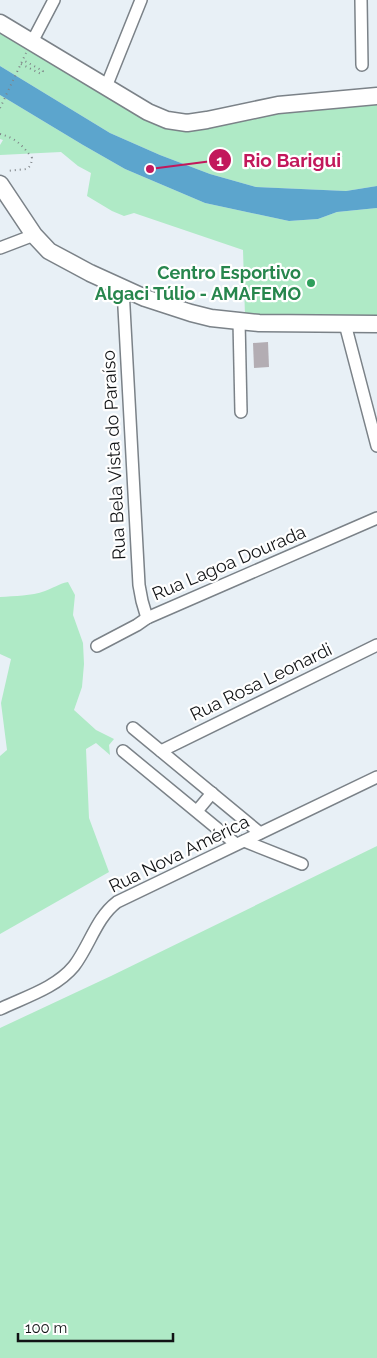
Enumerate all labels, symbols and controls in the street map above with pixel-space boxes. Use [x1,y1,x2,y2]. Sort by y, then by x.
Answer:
callout: Rio Barigui [208,143,351,177]
text: Rio Barigui [243,149,341,171]
text: 1 [216,152,224,170]
place label: Centro Esportivo Algaci Túlio - AMAFEMO [95,262,301,304]
marker: Centro Esportivo Algaci Túlio - AMAFEMO [305,277,317,289]
street label: Rua Bela Vista do Paraíso [98,349,129,560]
street label: Rua Lagoa Dourada [149,521,309,604]
street label: Rua Rosa Leonardi [187,638,335,725]
street label: Rua Nova América [105,811,252,897]
scale bar [18,1310,172,1342]
text: 100 m [25,1319,67,1337]

